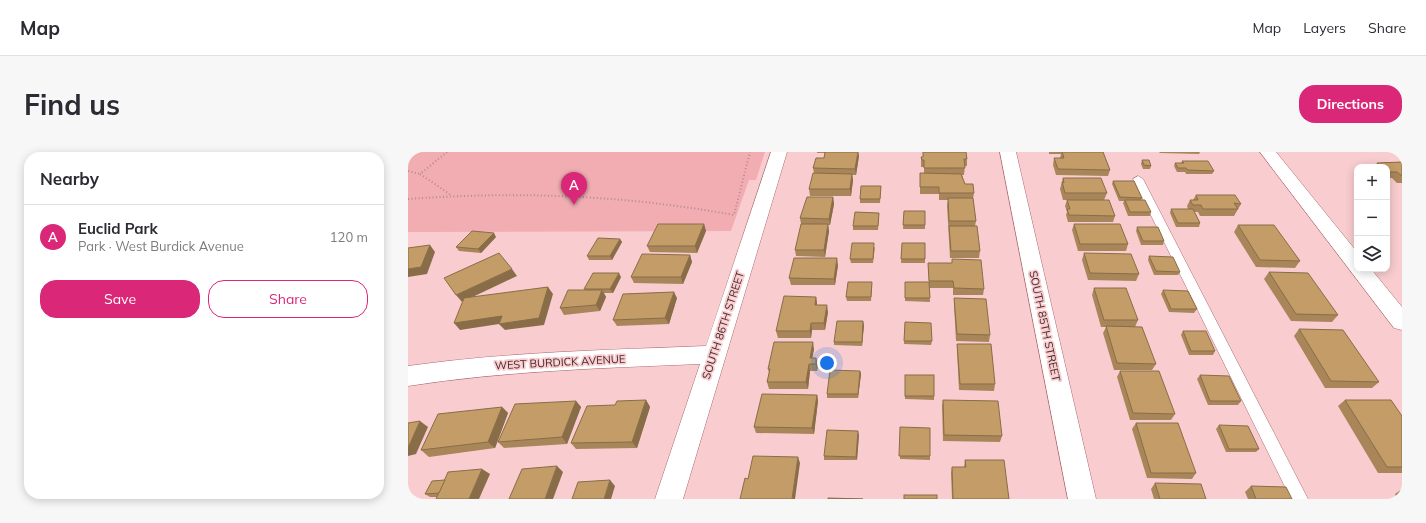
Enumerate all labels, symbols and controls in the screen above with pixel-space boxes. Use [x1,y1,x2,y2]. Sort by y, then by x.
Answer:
text: Map [20,16,60,40]
text: Map [1252,19,1281,37]
text: Layers [1303,19,1346,37]
text: Share [1368,19,1406,37]
button: Directions [1299,85,1402,123]
text: Find us [24,87,120,122]
map controls [1354,164,1390,272]
button: + [1354,164,1390,200]
text: Nearby [40,168,99,189]
pin: A [561,172,587,205]
button: − [1354,200,1390,236]
text: Euclid Park [78,219,158,238]
text: A [48,229,58,245]
text: 120 m [330,229,368,245]
button: layers [1354,236,1390,272]
text: Park · West Burdick Avenue [78,238,244,254]
street label: SOUTH 86TH STREET [699,269,747,381]
street label: SOUTH 85TH STREET [1026,269,1064,383]
button: Save [40,280,200,318]
button: Share [208,280,368,318]
street label: WEST BURDICK AVENUE [494,352,626,372]
your location [817,353,837,373]

